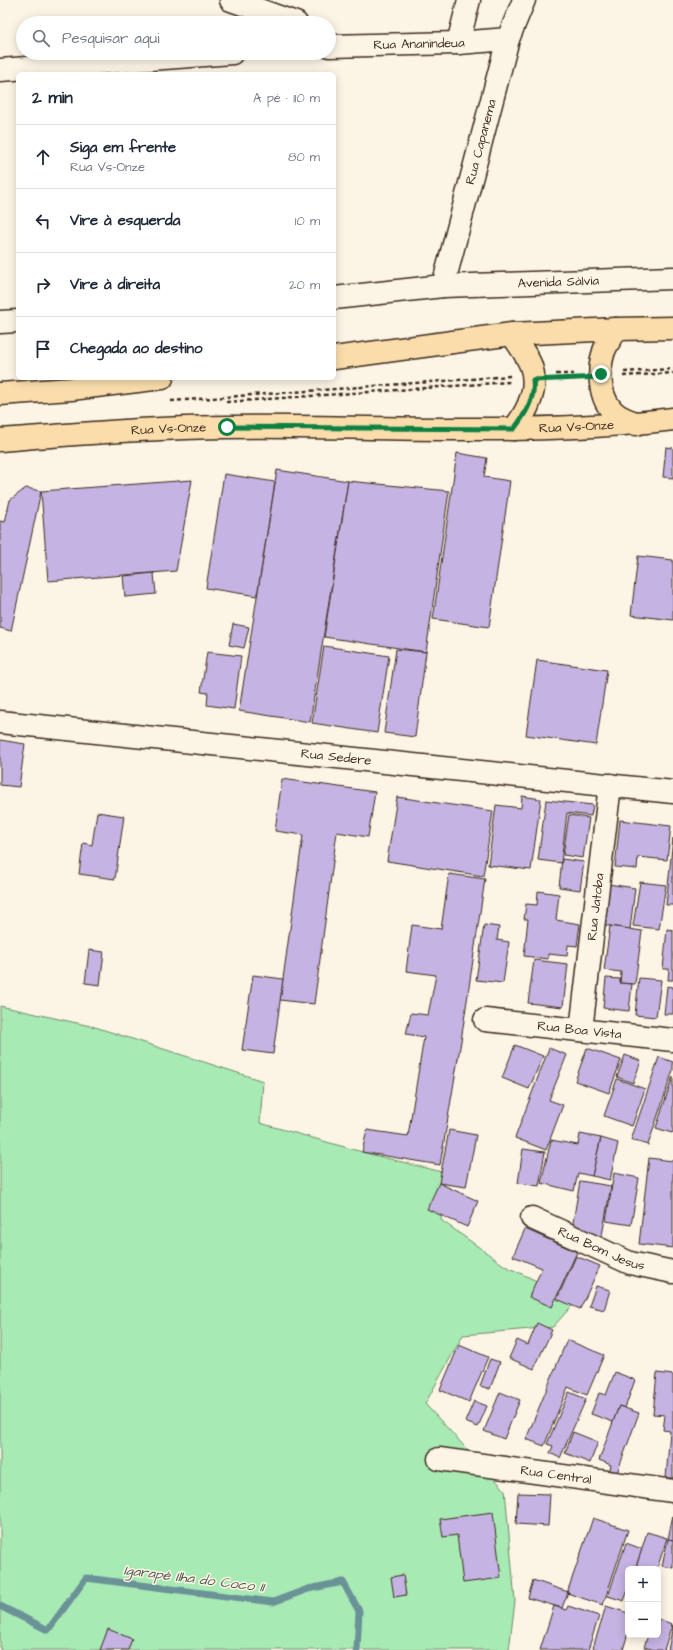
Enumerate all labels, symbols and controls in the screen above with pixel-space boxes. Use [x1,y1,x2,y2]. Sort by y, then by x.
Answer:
search box [16,16,336,60]
icon: search [30,27,52,49]
text: Pesquisar aqui [62,28,159,49]
street label: Rua Ananindeua [373,33,466,54]
text: 2 min [32,86,73,110]
text: A pé · 110 m [253,89,320,107]
street label: Rua Capanema [461,97,501,187]
text: Siga em frente [70,137,176,158]
icon: ahead [32,146,54,168]
text: 80 m [288,148,320,166]
text: Rua Vs-Onze [70,158,145,176]
icon: left [32,210,54,232]
text: Vire à esquerda [70,210,180,231]
text: 10 m [295,212,320,230]
street label: Avenida Sálvia [517,272,600,292]
icon: right [32,274,54,296]
text: Vire à direita [70,274,160,295]
text: 20 m [289,276,320,294]
icon: arrive [32,338,54,360]
text: Chegada ao destino [70,338,203,359]
route end [592,365,610,383]
street label: Rua Vs-Onze [539,416,615,437]
street label: Rua Vs-Onze [131,418,206,440]
route start [218,418,236,436]
street label: Rua Sedere [300,744,372,770]
street label: Rua Jatoba [583,872,609,942]
street label: Rua Boa Vista [536,1017,623,1044]
street label: Rua Bom Jesus [555,1222,647,1275]
street label: Rua Central [519,1461,593,1489]
water label: Igarapé Ilha do Coco II [123,1560,267,1598]
map controls [625,1566,661,1638]
button: + [625,1566,661,1602]
button: − [625,1602,661,1638]

